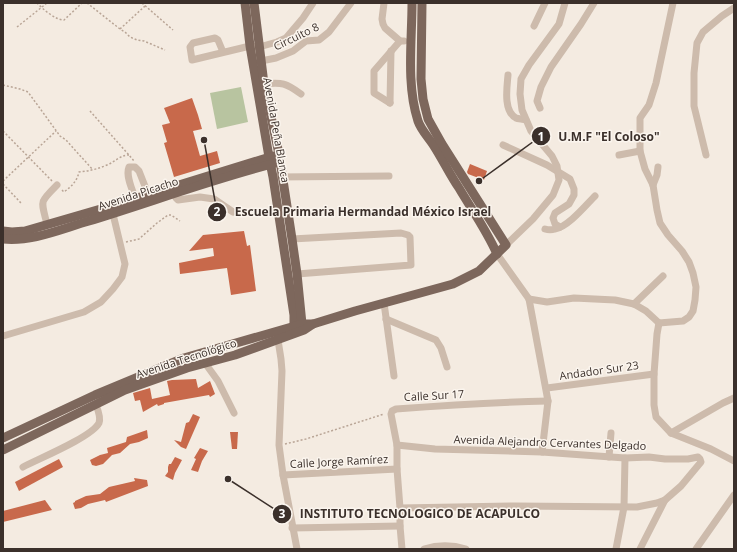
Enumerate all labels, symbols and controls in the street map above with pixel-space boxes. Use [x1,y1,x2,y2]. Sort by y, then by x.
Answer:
street label: Circuito 8 [271,19,321,53]
street label: Avenida Peña Blanca [260,76,294,184]
callout: U.M.F "El Coloso" [531,124,668,148]
text: 1 [538,128,544,145]
text: U.M.F "El Coloso" [558,128,660,145]
street label: Avenida Picacho [96,173,180,213]
callout: Escuela Primaria Hermandad México Israel [207,200,499,224]
text: 2 [214,203,221,220]
text: Escuela Primaria Hermandad México Israel [235,203,491,220]
street label: Avenida Tecnológico [134,335,238,381]
street label: Andador Sur 23 [558,357,640,383]
street label: Calle Sur 17 [403,386,465,404]
street label: Avenida Alejandro Cervantes Delgado [453,431,647,453]
street label: Calle Jorge Ramírez [289,451,389,471]
callout: INSTITUTO TECNOLOGICO DE ACAPULCO [272,502,548,526]
text: 3 [279,505,286,522]
text: INSTITUTO TECNOLOGICO DE ACAPULCO [300,505,540,522]

